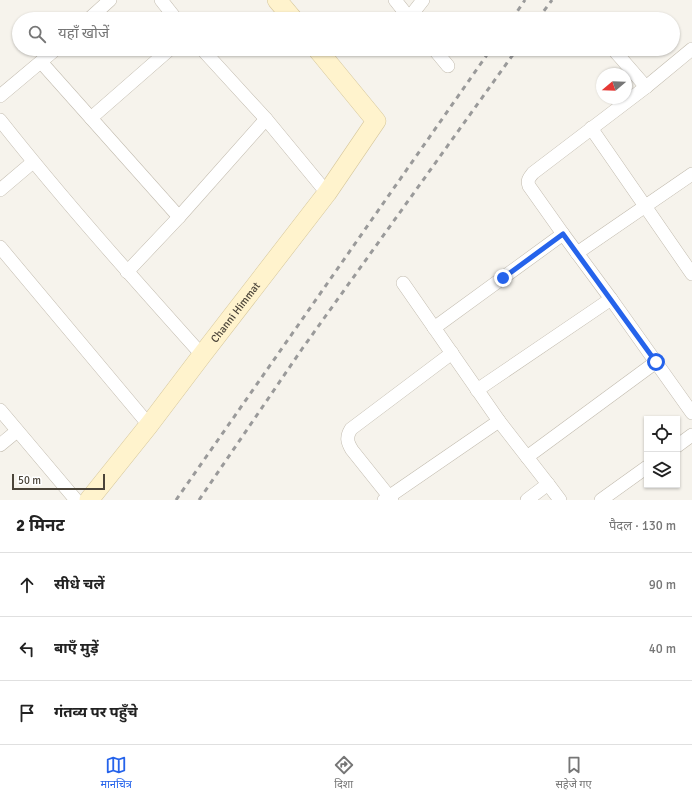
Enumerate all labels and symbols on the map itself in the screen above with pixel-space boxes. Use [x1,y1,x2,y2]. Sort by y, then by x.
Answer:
north arrow [596,68,632,104]
route end [494,269,512,287]
street label: Channi Himmat [208,279,263,345]
route start [647,353,665,371]
scale bar [12,472,105,491]

